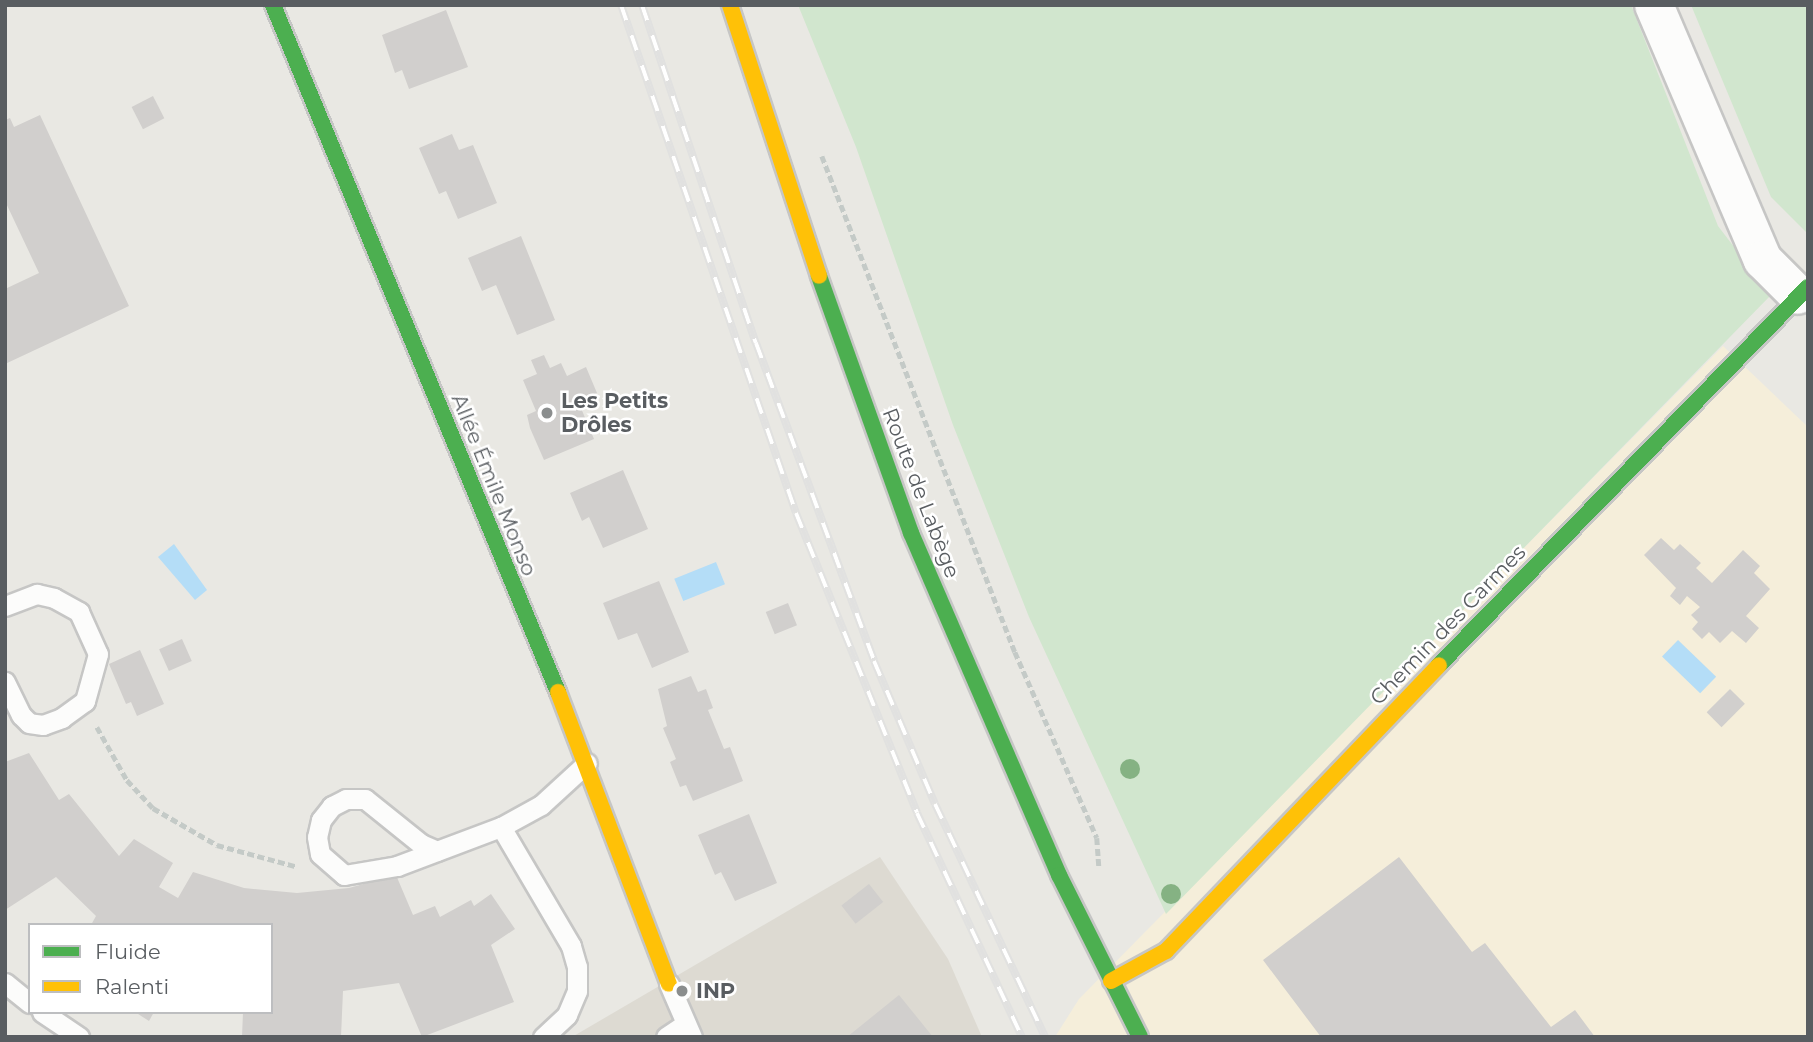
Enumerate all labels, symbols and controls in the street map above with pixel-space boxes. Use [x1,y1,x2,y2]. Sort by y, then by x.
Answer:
place label: Les Petits Drôles [561,388,668,438]
street label: Allée Émile Monso [446,390,542,580]
street label: Route de Labège [877,404,965,582]
marker: Les Petits Drôles [539,405,555,421]
street label: Chemin des Carmes [1365,540,1531,710]
legend [28,923,273,1014]
text: Fluide [95,939,161,964]
text: Ralenti [95,974,169,999]
place label: INP [696,978,735,1004]
marker: INP [674,983,690,999]

